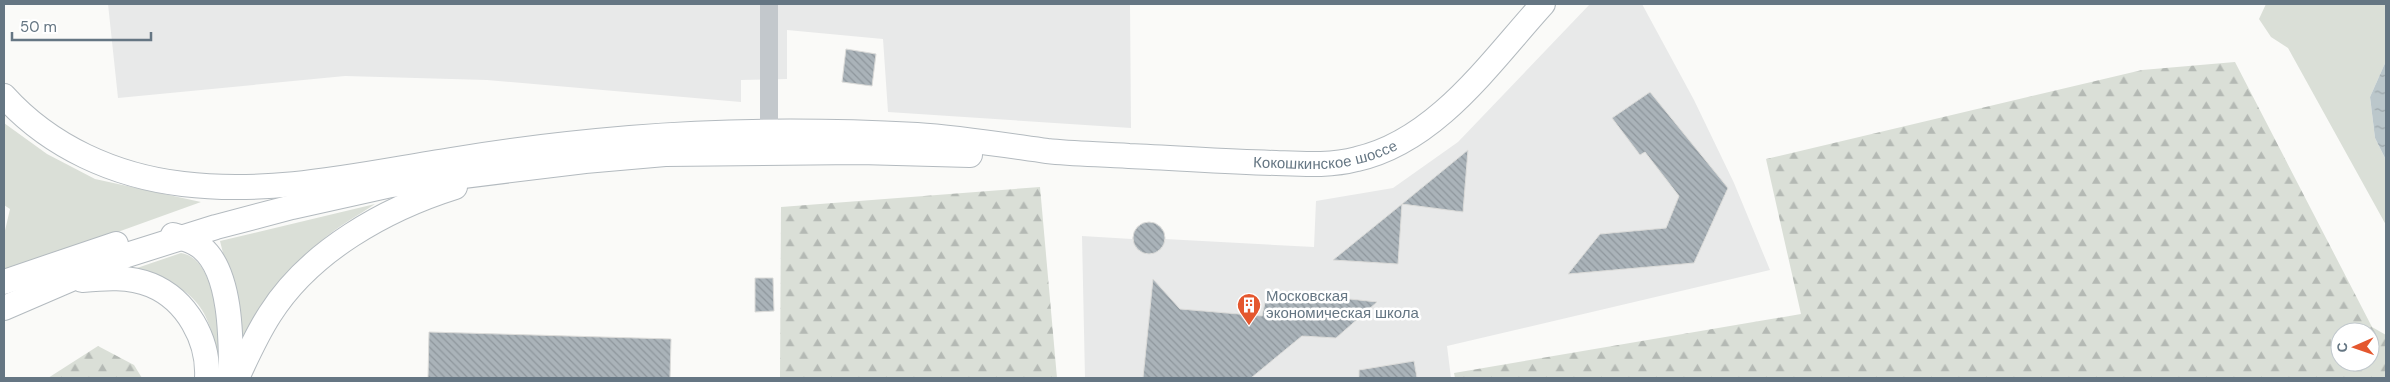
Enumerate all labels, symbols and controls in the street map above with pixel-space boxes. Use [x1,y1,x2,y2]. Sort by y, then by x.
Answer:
scale bar [12,10,151,42]
text: 50 m [20,17,57,37]
street label: Кокошкинское шоссе [1253,136,1401,174]
place label: Московская экономическая школа [1266,286,1420,323]
building icon: Московская экономическая школа [1236,292,1262,326]
north arrow [2330,322,2380,372]
text: С [2333,342,2351,353]

